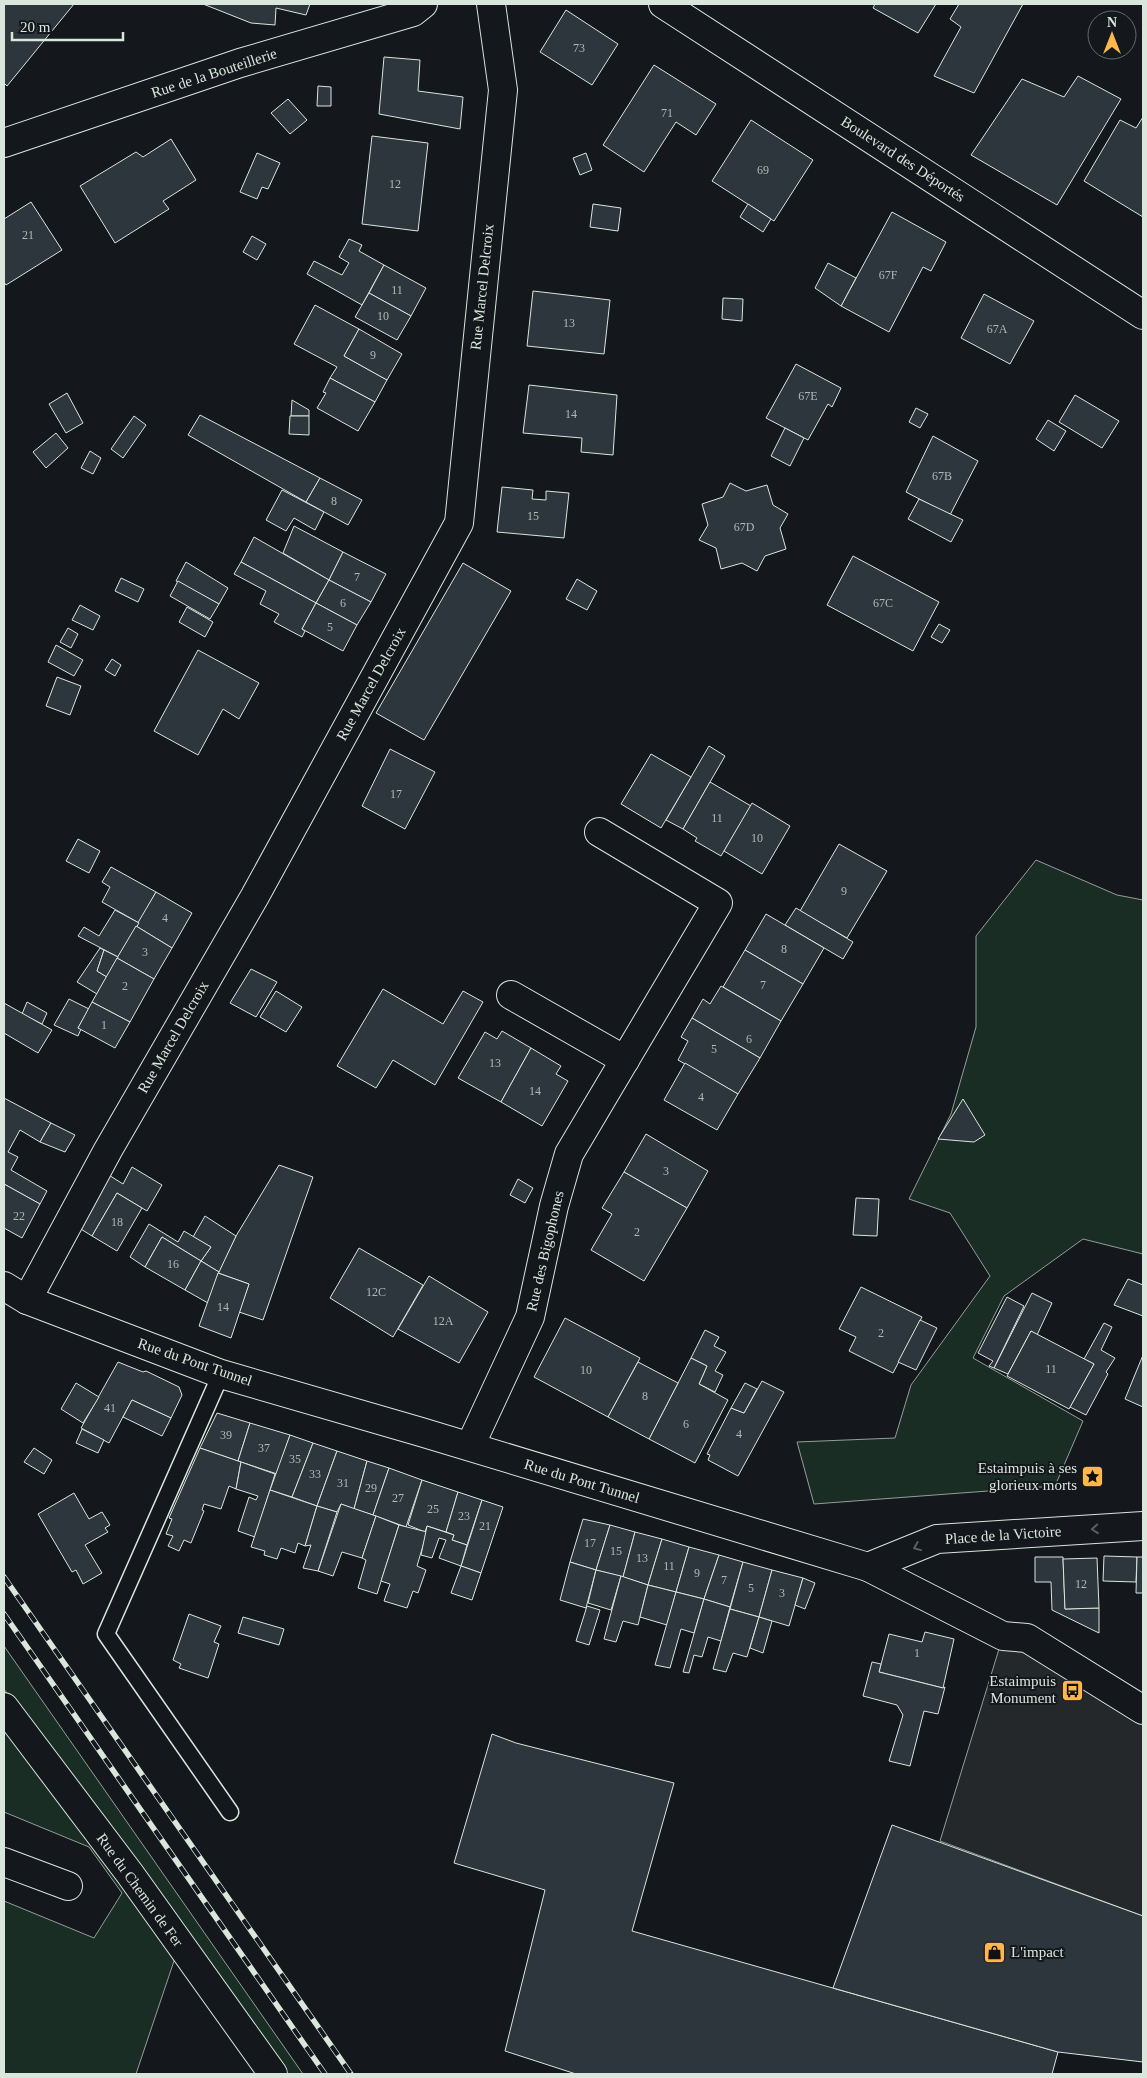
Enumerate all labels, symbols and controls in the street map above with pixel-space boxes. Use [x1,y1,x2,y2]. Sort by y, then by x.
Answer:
scale bar [12,10,124,42]
north arrow [1087,10,1137,60]
text: N [1107,15,1117,30]
text: 20 m [20,19,51,35]
house number: 73 [573,41,585,55]
street label: Rue de la Bouteillerie [149,45,279,101]
house number: 71 [661,106,673,120]
street label: Boulevard des Déportés [838,113,968,205]
house number: 69 [757,163,769,177]
house number: 12 [389,177,401,191]
street label: Rue Marcel Delcroix [467,223,497,351]
house number: 21 [22,228,34,242]
house number: 67F [879,268,898,282]
house number: 11 [391,283,403,297]
house number: 10 [377,309,389,323]
house number: 13 [563,316,575,330]
house number: 67A [987,322,1008,336]
house number: 9 [370,348,376,362]
house number: 67E [798,389,818,403]
house number: 14 [565,407,577,421]
house number: 67B [932,469,952,483]
house number: 8 [331,494,337,508]
house number: 15 [527,509,539,523]
house number: 67D [734,520,755,534]
house number: 7 [354,570,360,584]
house number: 6 [340,596,346,610]
house number: 67C [873,596,893,610]
house number: 5 [327,620,333,634]
street label: Rue Marcel Delcroix [333,624,409,743]
house number: 17 [390,787,402,801]
house number: 11 [711,811,723,825]
house number: 10 [751,831,763,845]
house number: 9 [841,884,847,898]
house number: 4 [162,911,168,925]
house number: 8 [781,942,787,956]
house number: 3 [142,945,148,959]
street label: Rue Marcel Delcroix [134,978,212,1096]
house number: 7 [760,978,766,992]
house number: 2 [122,979,128,993]
house number: 1 [101,1018,107,1032]
house number: 6 [746,1032,752,1046]
house number: 5 [711,1042,717,1056]
house number: 13 [489,1056,501,1070]
house number: 14 [529,1084,541,1098]
house number: 4 [698,1090,704,1104]
house number: 3 [663,1164,669,1178]
street label: Rue des Bigophones [523,1189,567,1313]
house number: 22 [13,1209,25,1223]
house number: 18 [111,1215,123,1229]
house number: 2 [634,1225,640,1239]
house number: 16 [167,1257,179,1271]
house number: 12C [366,1285,386,1299]
house number: 14 [217,1300,229,1314]
house number: 12A [433,1314,454,1328]
house number: 2 [878,1326,884,1340]
street label: Rue du Pont Tunnel [136,1335,254,1389]
house number: 11 [1045,1362,1057,1376]
house number: 10 [580,1363,592,1377]
house number: 8 [642,1389,648,1403]
house number: 41 [104,1401,116,1415]
house number: 6 [683,1417,689,1431]
house number: 4 [736,1427,742,1441]
house number: 39 [220,1428,232,1442]
house number: 37 [258,1441,270,1455]
house number: 35 [289,1452,301,1466]
street label: Rue du Pont Tunnel [522,1456,642,1506]
place label: Estaimpuis à ses glorieux morts [978,1460,1077,1493]
place icon: Estaimpuis à ses glorieux morts [1081,1465,1105,1489]
house number: 33 [309,1467,321,1481]
house number: 31 [337,1476,349,1490]
house number: 29 [365,1481,377,1495]
house number: 27 [392,1491,404,1505]
house number: 25 [427,1502,439,1516]
house number: 23 [458,1509,470,1523]
house number: 21 [479,1519,491,1533]
street label: Place de la Victoire [944,1523,1062,1547]
one-way arrow [1090,1523,1098,1534]
house number: 17 [584,1536,596,1550]
one-way arrow [913,1542,921,1552]
house number: 15 [610,1544,622,1558]
house number: 13 [636,1551,648,1565]
house number: 11 [663,1559,675,1573]
house number: 9 [694,1566,700,1580]
house number: 7 [721,1573,727,1587]
house number: 12 [1075,1577,1087,1591]
house number: 5 [748,1581,754,1595]
house number: 3 [779,1586,785,1600]
house number: 1 [914,1646,920,1660]
place label: Estaimpuis Monument [989,1673,1057,1706]
bus stop icon: Estaimpuis Monument [1060,1678,1084,1702]
street label: Rue du Chemin de Fer [94,1830,186,1950]
shop icon: L'impact [983,1940,1007,1964]
place label: L'impact [1011,1944,1065,1960]

